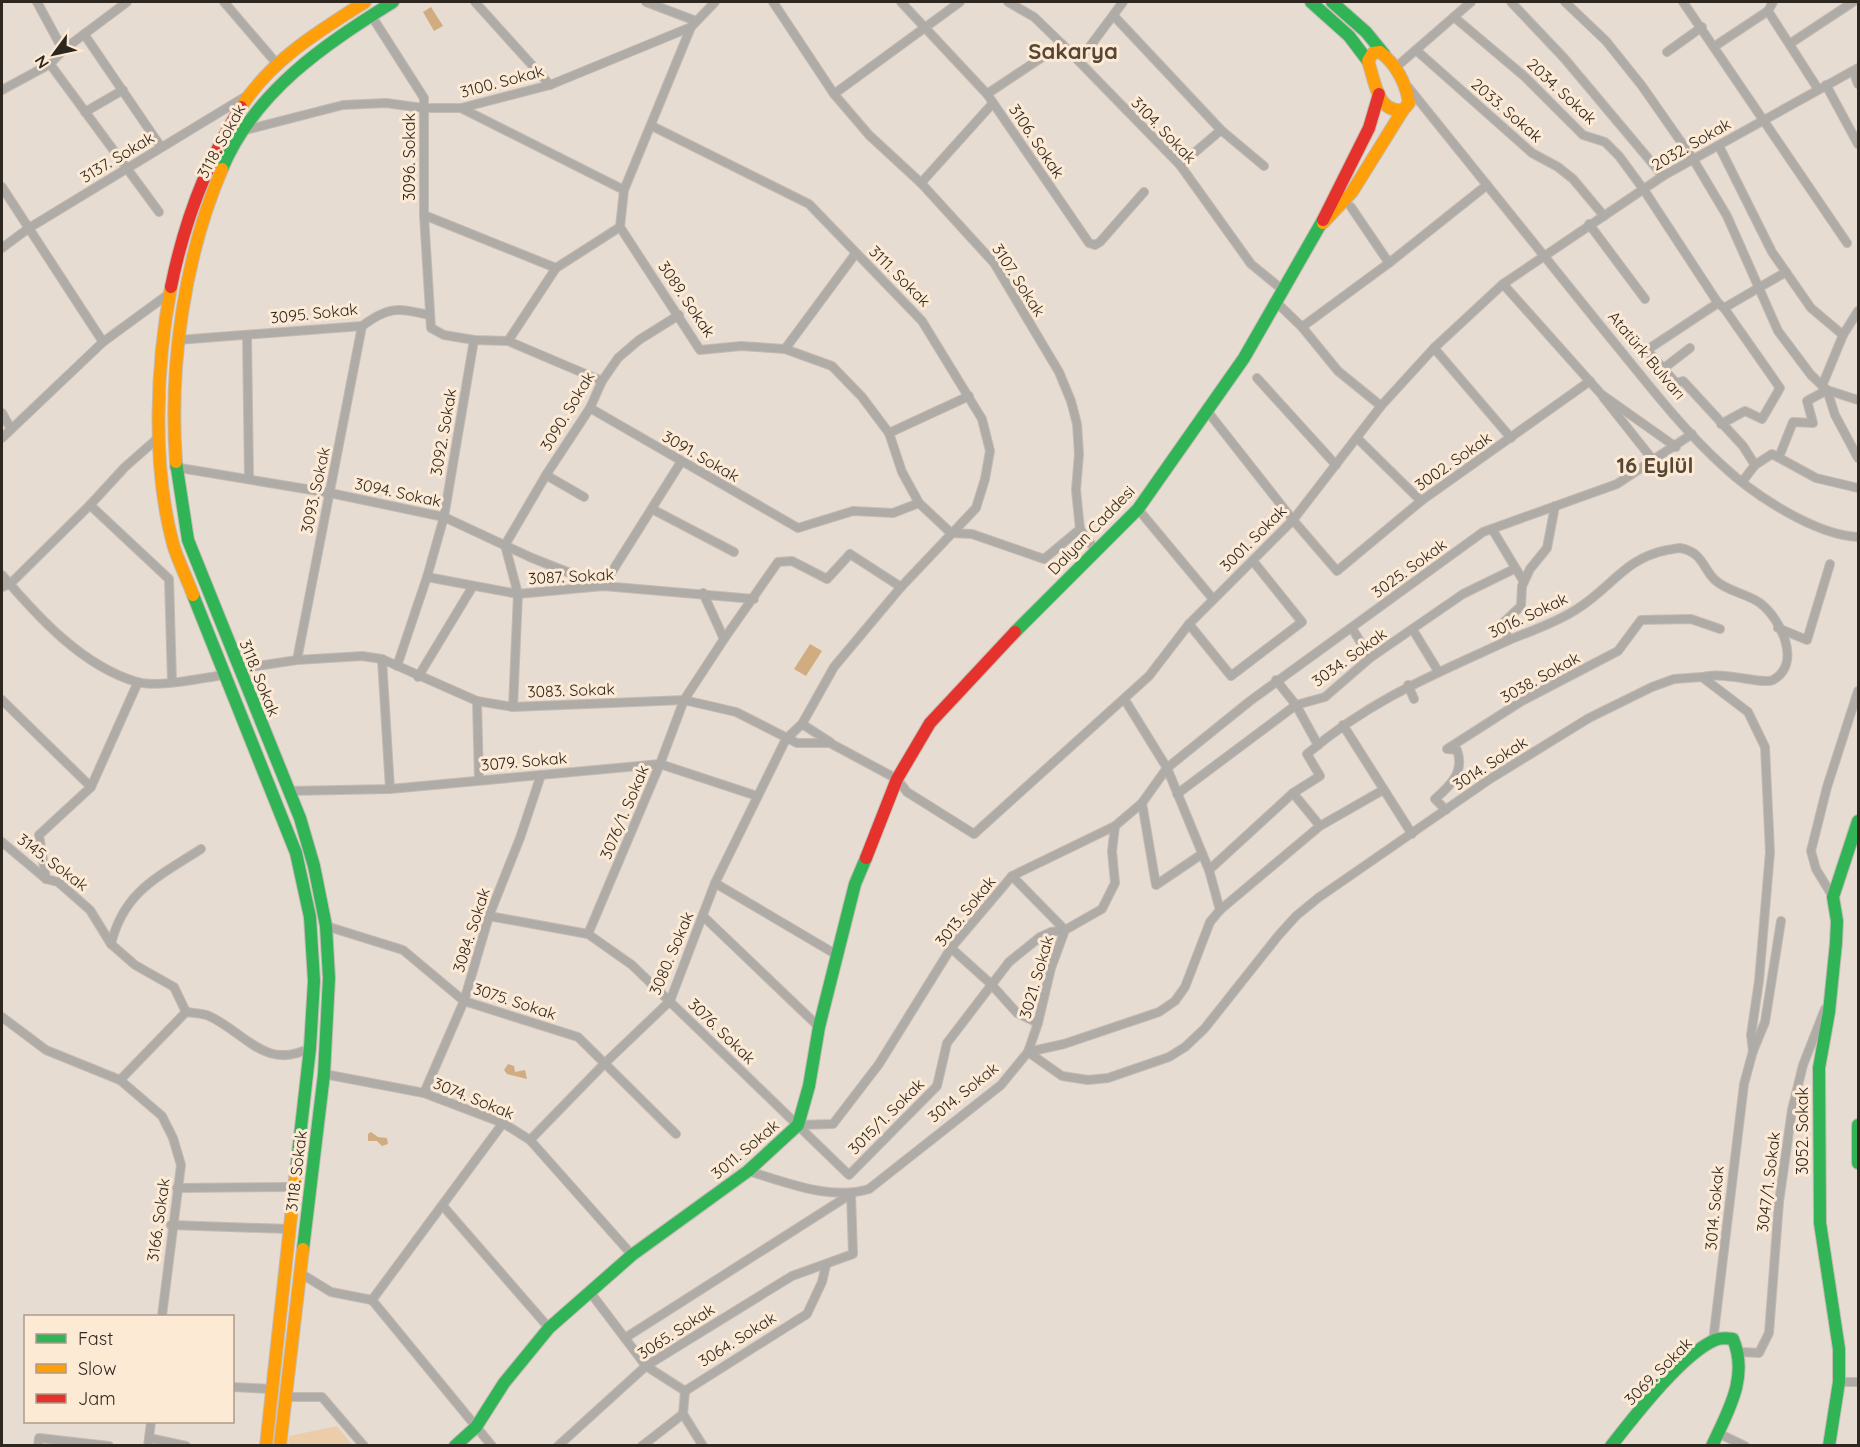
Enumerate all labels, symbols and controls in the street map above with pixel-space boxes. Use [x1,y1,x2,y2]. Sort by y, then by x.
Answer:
north arrow [24,24,84,84]
district label: Sakarya [1028,37,1118,65]
text: N [30,52,53,73]
street label: 2034. Sokak [1523,54,1601,128]
street label: 3100. Sokak [458,60,546,102]
street label: 2033. Sokak [1467,74,1547,146]
street label: 3104. Sokak [1127,93,1201,167]
street label: 3118. Sokak [192,100,250,182]
street label: 3106. Sokak [1005,100,1069,182]
street label: 3096. Sokak [399,113,419,201]
street label: 2032. Sokak [1648,113,1734,175]
street label: 3137. Sokak [76,127,158,187]
street label: 3107. Sokak [988,240,1050,320]
street label: 3111. Sokak [865,241,935,311]
street label: 3089. Sokak [654,257,720,341]
street label: 3095. Sokak [269,298,359,328]
street label: Atatürk Bulvarı [1604,307,1690,403]
street label: 3090. Sokak [536,368,598,454]
street label: 3092. Sokak [425,387,461,477]
street label: 3091. Sokak [659,426,743,486]
street label: 3002. Sokak [1411,427,1495,495]
street label: 3093. Sokak [296,445,334,535]
district label: 16 Eylül [1617,451,1693,479]
street label: 3094. Sokak [353,473,443,511]
street label: Dalyan Caddesi [1043,481,1139,579]
street label: 3001. Sokak [1216,501,1290,575]
street label: 3025. Sokak [1368,534,1450,602]
street label: 3087. Sokak [528,564,614,588]
street label: 3016. Sokak [1485,588,1571,642]
street label: 3034. Sokak [1308,623,1390,691]
street label: 3118. Sokak [235,636,285,720]
street label: 3038. Sokak [1497,647,1583,707]
street label: 3083. Sokak [527,678,615,702]
street label: 3014. Sokak [1449,732,1531,794]
street label: 3079. Sokak [480,747,568,775]
street label: 3076/1. Sokak [595,762,653,862]
street label: 3145. Sokak [14,829,92,895]
street label: 3013. Sokak [931,872,999,950]
street label: 3084. Sokak [448,885,494,975]
street label: 3080. Sokak [644,908,698,998]
street label: 3021. Sokak [1015,933,1057,1021]
street label: 3075. Sokak [471,978,559,1024]
street label: 3076. Sokak [684,994,760,1068]
street label: 3014. Sokak [924,1058,1002,1126]
street label: 3074. Sokak [431,1073,517,1123]
street label: 3015/1. Sokak [844,1074,928,1158]
street label: 3052. Sokak [1792,1087,1812,1175]
street label: 3011. Sokak [707,1115,783,1183]
street label: 3118. Sokak [281,1129,311,1213]
street label: 3047/1. Sokak [1752,1131,1784,1233]
street label: 3014. Sokak [1700,1165,1728,1251]
street label: 3166. Sokak [142,1177,174,1263]
street label: 3065. Sokak [634,1299,718,1363]
street label: 3064. Sokak [694,1307,780,1371]
legend [24,1315,234,1423]
text: Fast [78,1327,113,1350]
street label: 3069. Sokak [1620,1333,1696,1409]
text: Slow [78,1357,116,1380]
text: Jam [78,1387,116,1410]

